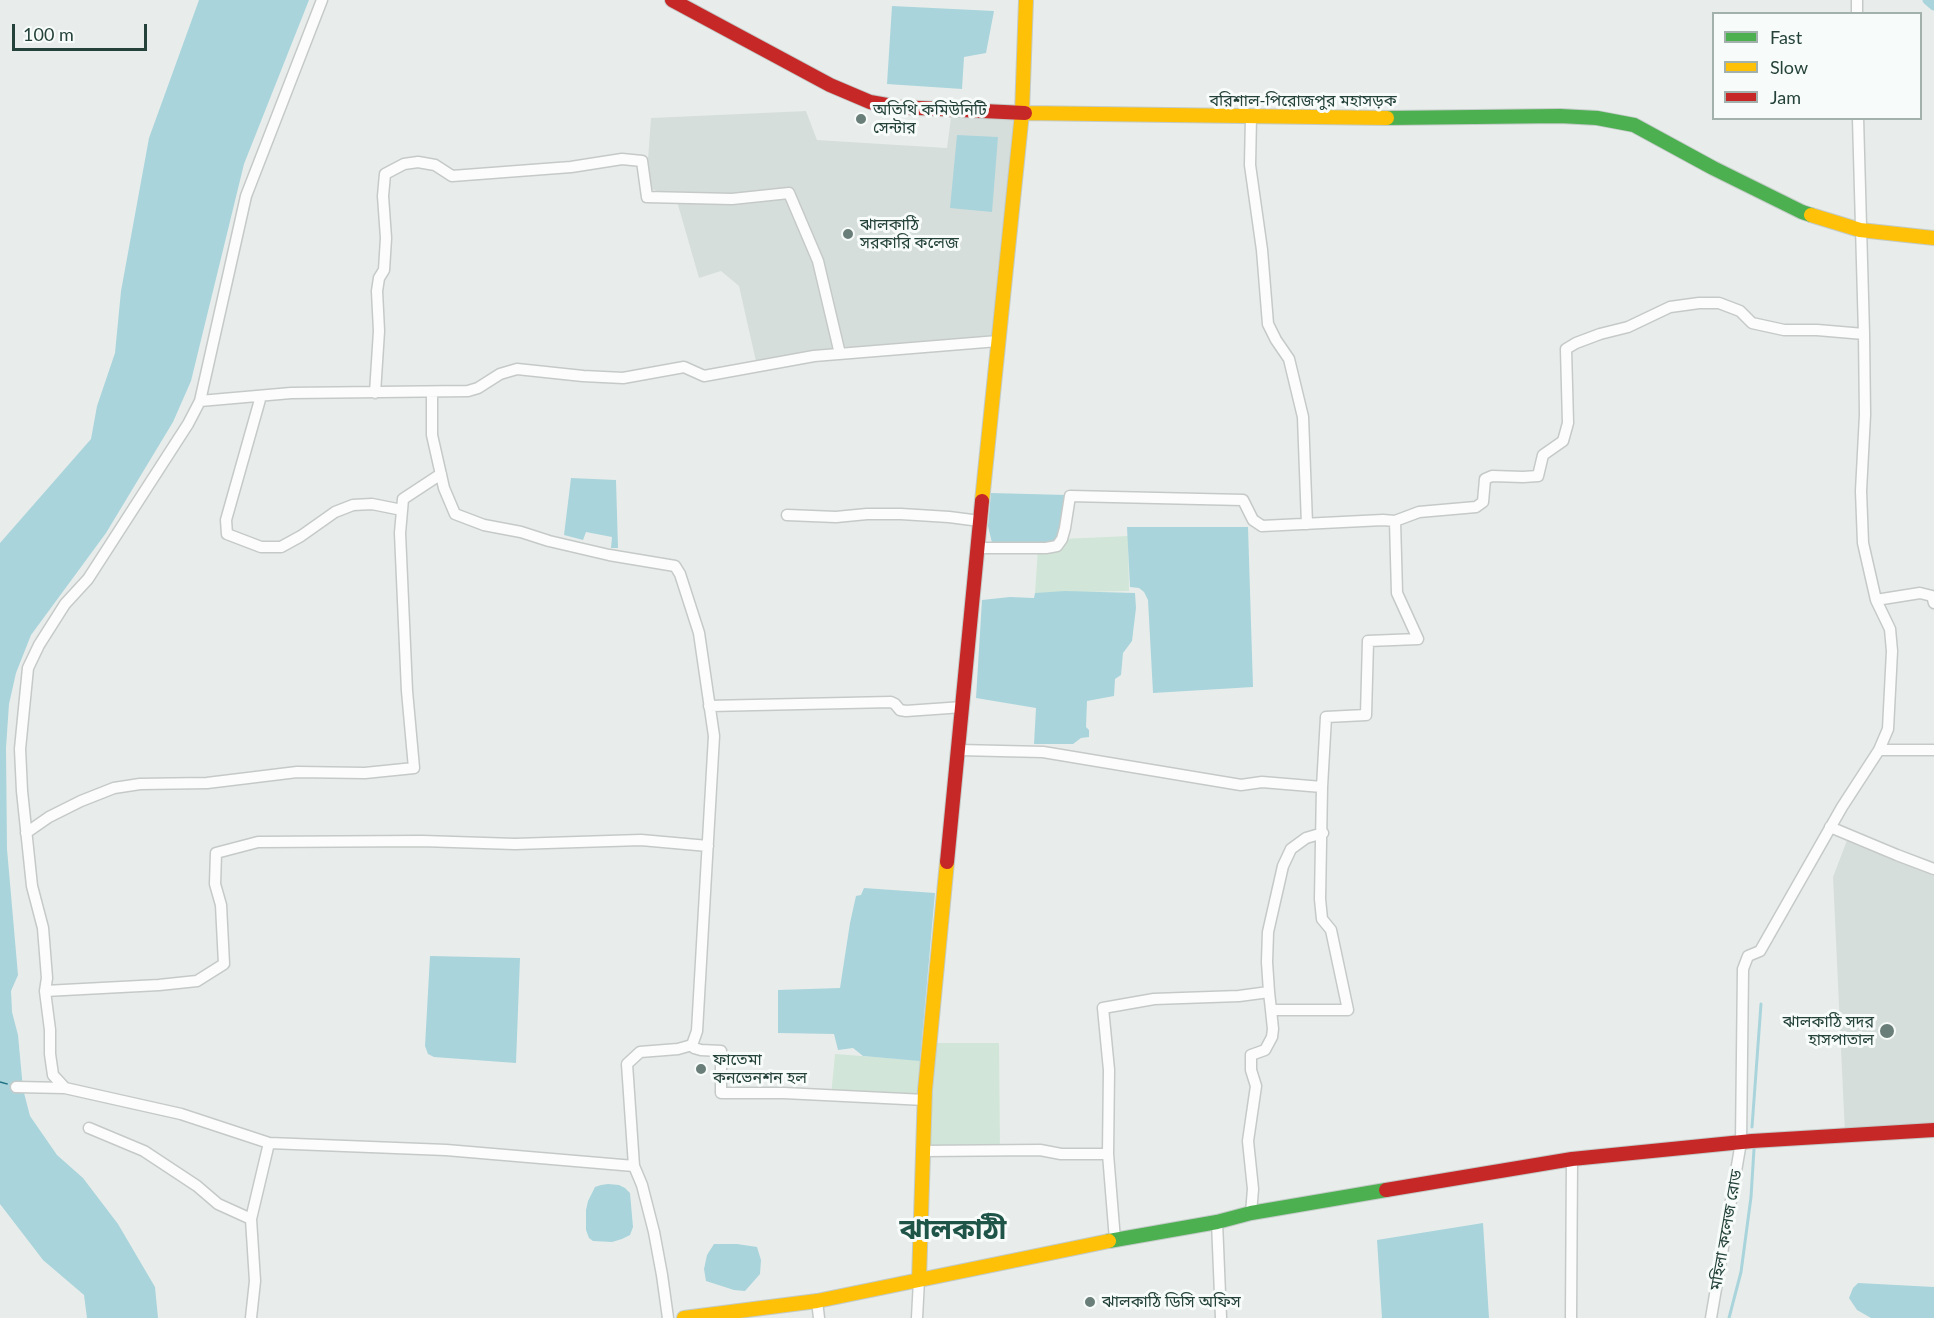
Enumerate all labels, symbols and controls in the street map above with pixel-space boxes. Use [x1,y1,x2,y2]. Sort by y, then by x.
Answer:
scale bar [15,12,150,50]
legend [1712,12,1922,120]
text: 100 m [23,23,74,45]
text: Fast [1770,26,1802,48]
text: Slow [1770,56,1808,78]
text: Jam [1770,86,1801,108]
street label: বরিশাল-পিরোজপুর মহাসড়ক [1209,91,1397,111]
place label: অতিথি কমিউনিটি সেন্টার [873,100,987,138]
marker: অতিথি কমিউনিটি সেন্টার [854,112,868,126]
place label: ঝালকাঠি সরকারি কলেজ [860,215,959,253]
marker: ঝালকাঠি সরকারি কলেজ [841,227,855,241]
place label: ঝালকাঠি সদর হাসপাতাল [1783,1012,1874,1050]
marker: ঝালকাঠি সদর হাসপাতাল [1878,1022,1896,1040]
place label: ফাতেমা কনভেনশন হল [713,1050,807,1088]
marker: ফাতেমা কনভেনশন হল [694,1062,708,1076]
street label: মহিলা কলেজ রোড [1706,1168,1746,1292]
district label: ঝালকাঠী [900,1213,1006,1247]
place label: ঝালকাঠি ডিসি অফিস [1102,1292,1241,1312]
marker: ঝালকাঠি ডিসি অফিস [1083,1295,1097,1309]

